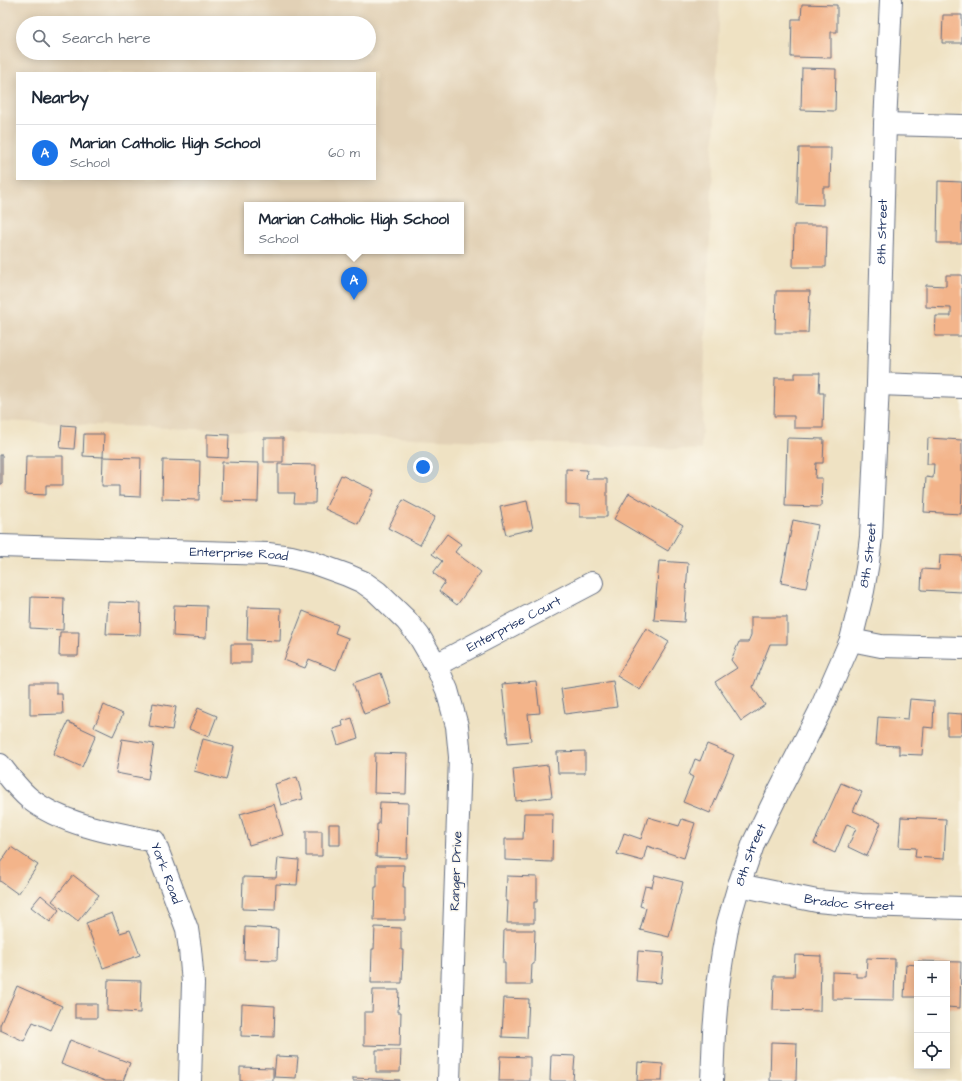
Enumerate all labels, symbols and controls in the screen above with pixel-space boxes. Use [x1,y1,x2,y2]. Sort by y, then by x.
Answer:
search box [16,16,376,60]
icon: search [30,27,52,49]
text: Search here [62,28,151,49]
text: Nearby [32,86,89,110]
text: Marian Catholic High School [70,133,260,154]
text: A [41,144,49,162]
text: 60 m [328,144,360,162]
text: School [70,154,110,172]
street label: 8th Street [872,198,892,265]
popup [244,202,464,254]
text: Marian Catholic High School [259,209,449,230]
text: School [259,230,299,248]
pin: A [341,267,367,300]
your location [413,457,433,477]
street label: 8th Street [855,521,881,589]
street label: Enterprise Road [189,543,290,566]
street label: Enterprise Court [463,591,565,656]
street label: 8th Street [730,820,771,888]
street label: Ranger Drive [446,831,467,911]
street label: York Road [146,840,186,907]
street label: Bradoc Street [802,890,896,915]
map controls [914,961,950,1069]
button: + [914,961,950,997]
button: − [914,997,950,1033]
button: locate [914,1033,950,1069]

